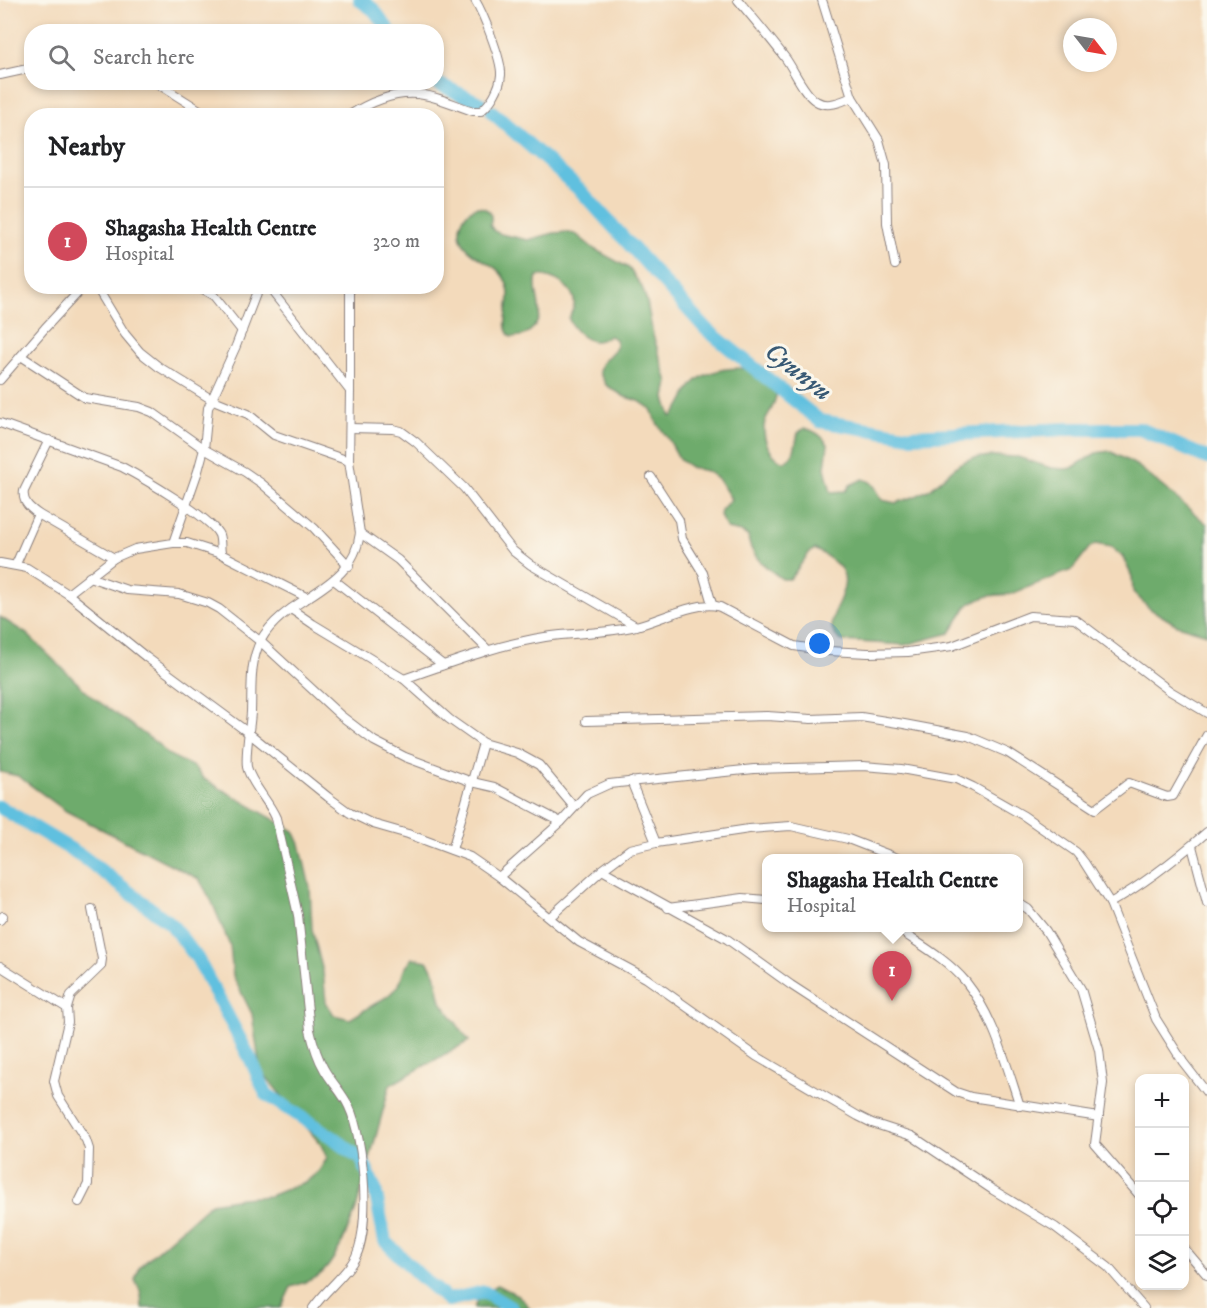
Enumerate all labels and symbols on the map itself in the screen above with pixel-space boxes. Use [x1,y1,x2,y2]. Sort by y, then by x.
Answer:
north arrow [1063,18,1117,72]
water label: Cyunyu [758,335,838,409]
your location [805,629,834,658]
pin: 1 [872,952,912,1001]

